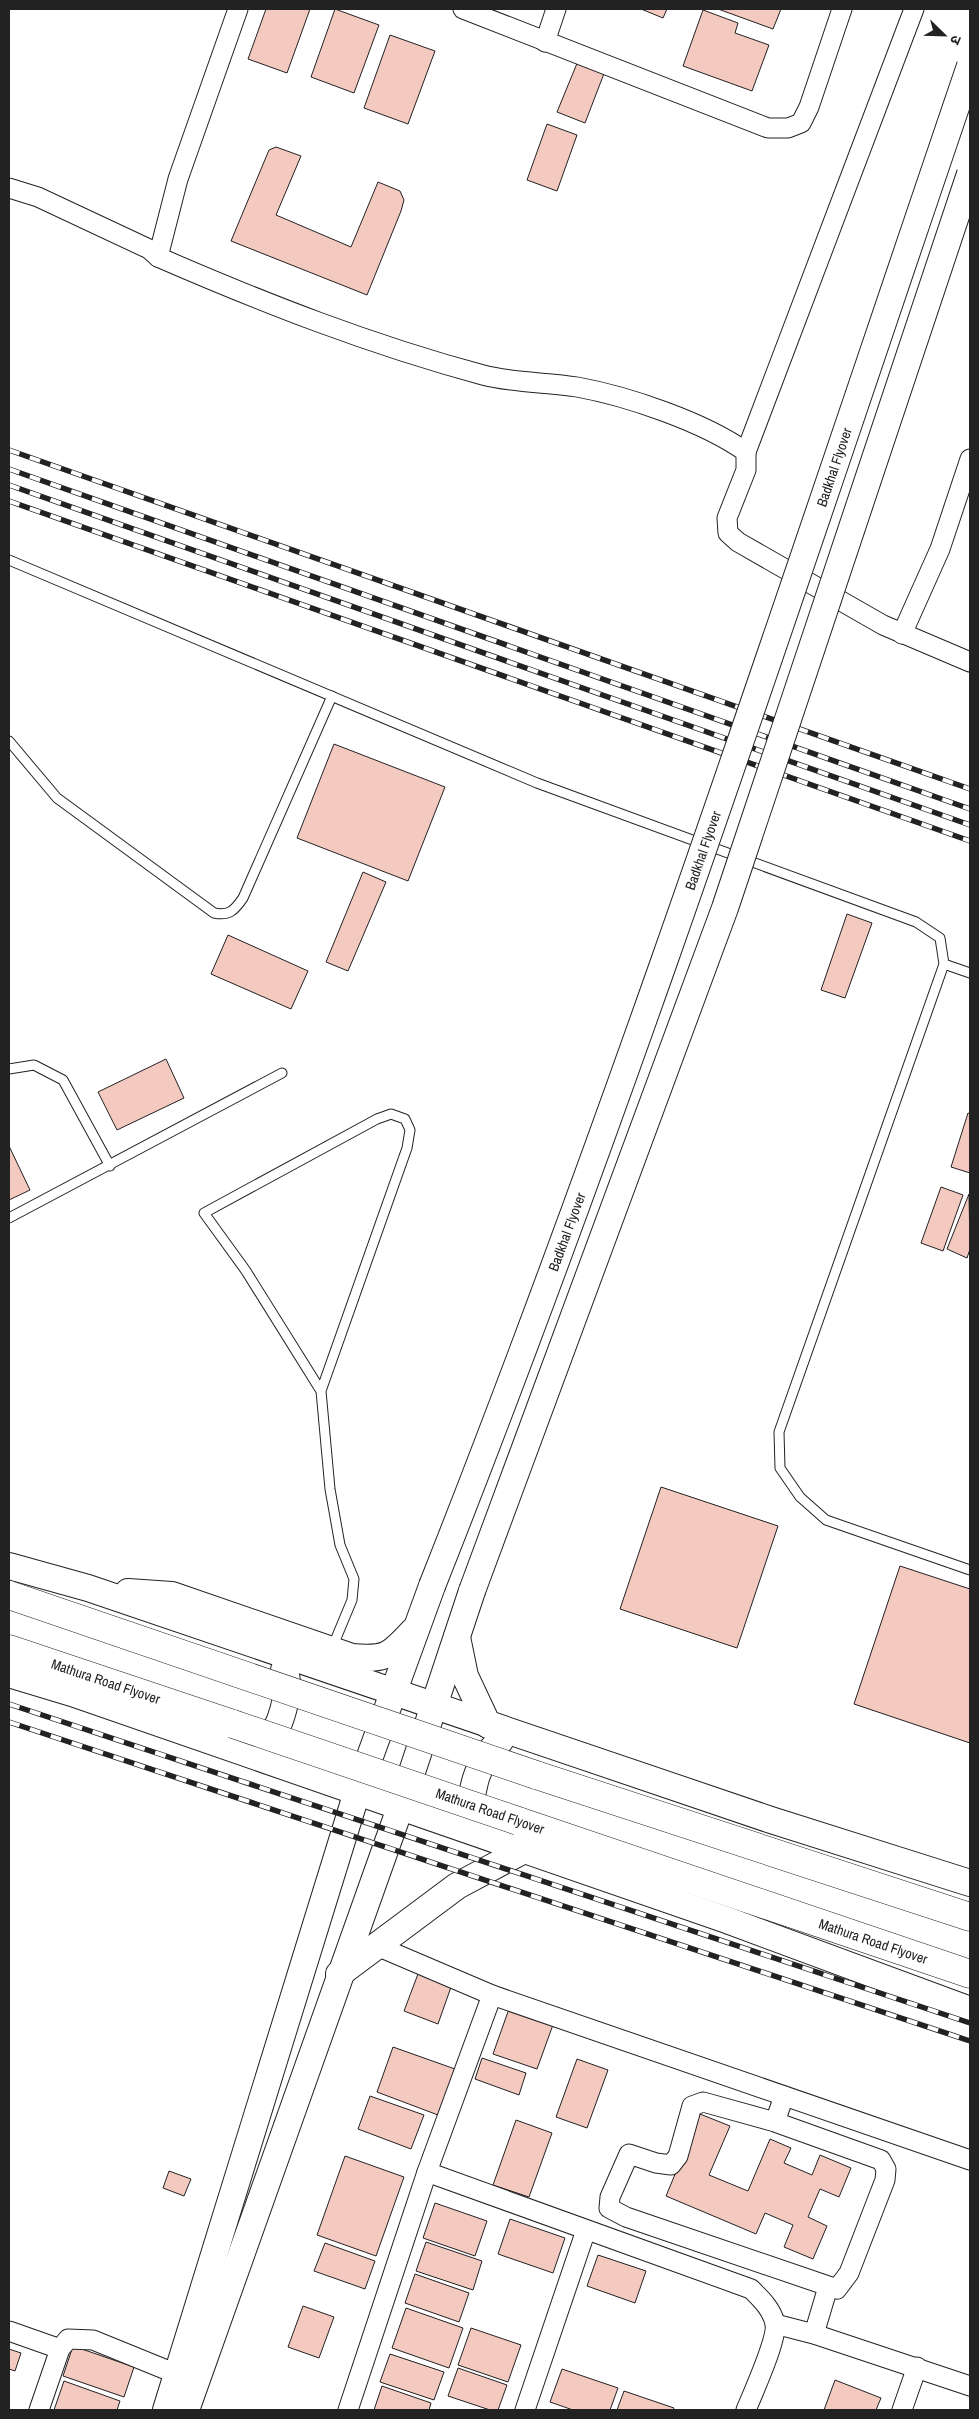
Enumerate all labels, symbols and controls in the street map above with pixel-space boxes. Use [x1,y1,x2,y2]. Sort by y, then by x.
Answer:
north arrow [919,10,969,60]
text: उ [946,33,966,48]
street label: Badkhal Flyover [812,425,856,509]
street label: Badkhal Flyover [681,808,725,892]
street label: Badkhal Flyover [544,1190,590,1274]
street label: Mathura Road Flyover [49,1655,163,1708]
street label: Mathura Road Flyover [433,1784,547,1838]
street label: Mathura Road Flyover [816,1914,930,1968]

